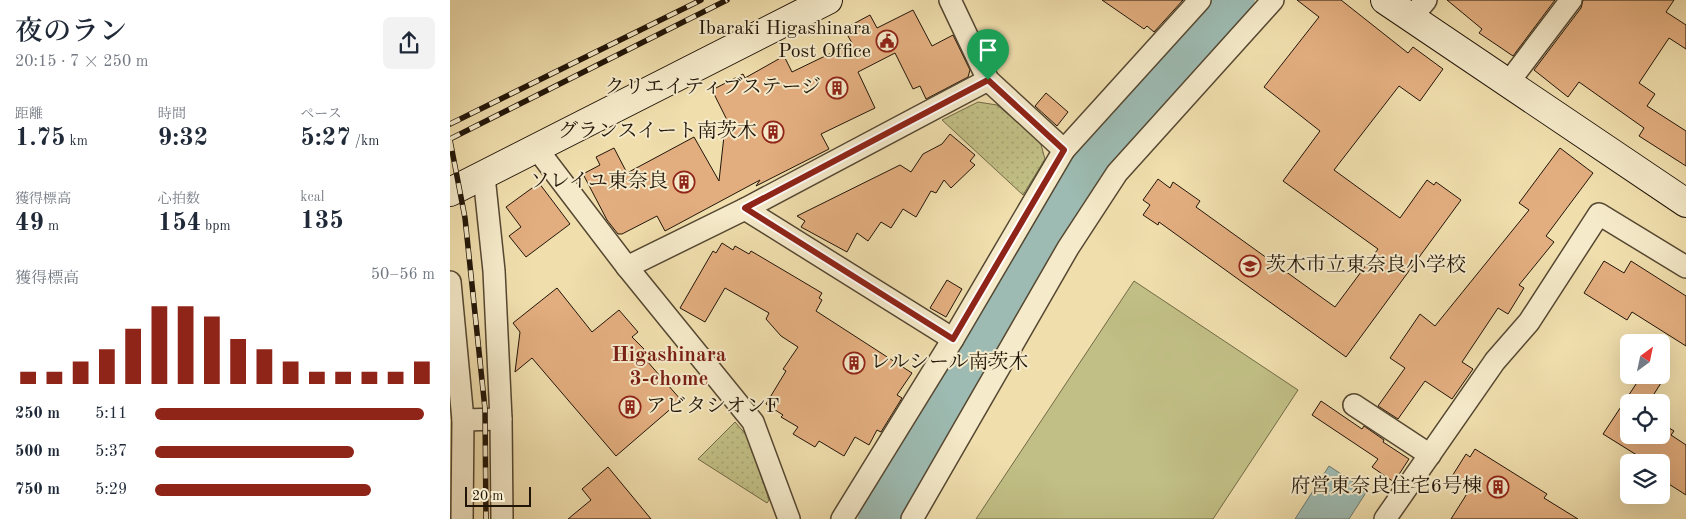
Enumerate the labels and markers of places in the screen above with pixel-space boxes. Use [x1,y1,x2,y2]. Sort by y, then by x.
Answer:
place label: Ibaraki Higashinara Post Office [698,19,871,62]
public building icon: Ibaraki Higashinara Post Office [875,29,899,53]
pin [967,29,1009,80]
place label: クリエイティブステージ [605,76,821,98]
building icon: クリエイティブステージ [825,76,849,100]
place label: グランスイート南茨木 [558,120,757,142]
building icon: グランスイート南茨木 [761,120,785,144]
place label: ソレイユ東奈良 [530,170,668,192]
building icon: ソレイユ東奈良 [672,170,696,194]
school or university icon: 茨木市立東奈良小学校 [1238,254,1262,278]
place label: 茨木市立東奈良小学校 [1266,254,1466,276]
building icon: レルシール南茨木 [842,351,866,375]
place label: レルシール南茨木 [870,351,1029,373]
building icon: アビタシオンF [618,395,642,419]
place label: アビタシオンF [646,396,780,417]
place label: 府営東奈良住宅6号棟 [1290,475,1482,497]
building icon: 府営東奈良住宅6号棟 [1486,475,1510,499]

